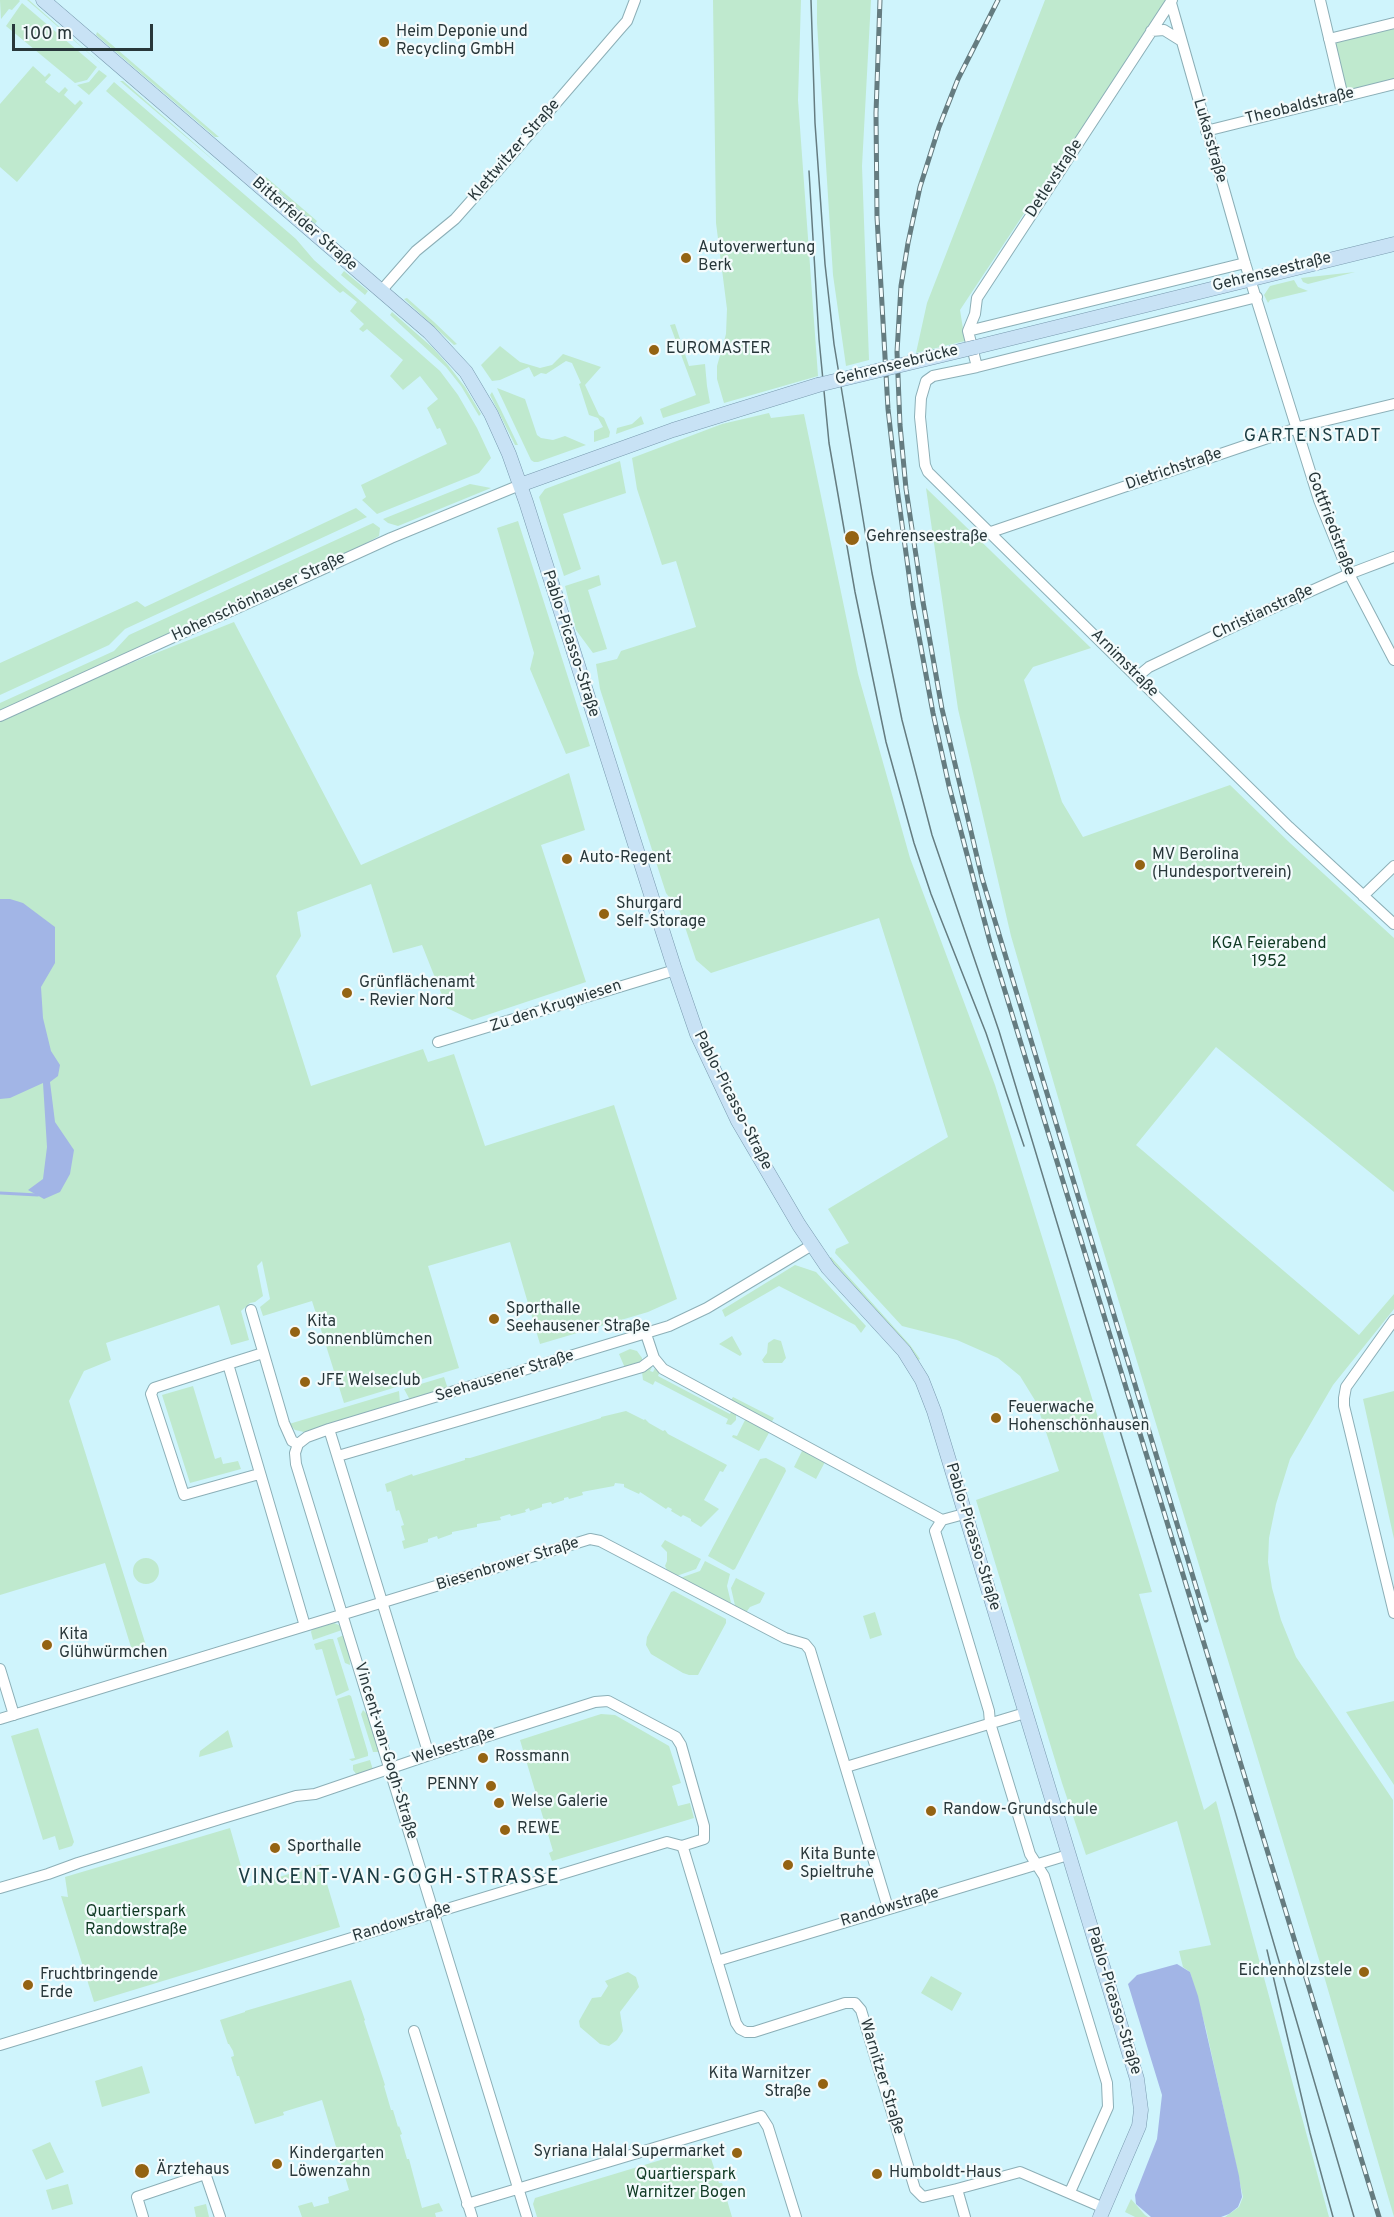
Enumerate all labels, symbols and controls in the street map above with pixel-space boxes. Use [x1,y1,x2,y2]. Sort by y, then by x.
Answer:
scale bar [15,12,156,50]
text: 100 m [23,23,72,46]
place label: Heim Deponie und Recycling GmbH [396,23,528,61]
marker: Heim Deponie und Recycling GmbH [377,35,391,49]
street label: Theobaldstraße [1243,84,1357,130]
street label: Klettwitzer Straße [465,96,565,206]
street label: Lukasstraße [1188,97,1230,185]
street label: Detlevstraße [1022,136,1088,222]
street label: Bitterfelder Straße [247,174,361,276]
place label: Autoverwertung Berk [698,239,815,277]
street label: Gehrenseestraße [1211,249,1333,297]
marker: Autoverwertung Berk [679,251,693,265]
place label: EUROMASTER [666,340,771,360]
street label: Gehrenseebrücke [834,341,960,391]
marker: EUROMASTER [647,343,661,357]
district label: GARTENSTADT [1244,426,1382,448]
street label: Dietrichstraße [1123,445,1225,495]
street label: Gottfriedstraße [1301,469,1359,579]
place label: Gehrenseestraße [866,528,988,548]
marker: Gehrenseestraße [843,529,861,547]
street label: Hohenschönhauser Straße [169,549,349,647]
street label: Pablo-Picasso-Straße [537,568,603,720]
street label: Christianstraße [1210,581,1316,645]
street label: Arnimstraße [1086,626,1162,702]
place label: MV Berolina (Hundesportverein) [1152,846,1292,884]
place label: Auto-Regent [579,849,672,869]
marker: Auto-Regent [560,852,574,866]
marker: MV Berolina (Hundesportverein) [1133,858,1147,872]
place label: Shurgard Self-Storage [616,895,706,933]
marker: Shurgard Self-Storage [597,907,611,921]
park label: KGA Feierabend 1952 [1212,935,1326,973]
place label: Grünflächenamt - Revier Nord [359,974,475,1012]
street label: Zu den Krugwiesen [488,977,624,1037]
marker: Grünflächenamt - Revier Nord [340,986,354,1000]
street label: Pablo-Picasso-Straße [689,1028,775,1174]
place label: Sporthalle Seehausener Straße [506,1300,650,1338]
marker: Sporthalle Seehausener Straße [487,1312,501,1326]
place label: Kita Sonnenblümchen [307,1313,432,1351]
marker: Kita Sonnenblümchen [288,1325,302,1339]
street label: Seehausener Straße [433,1347,577,1407]
place label: JFE Welseclub [317,1372,420,1392]
marker: JFE Welseclub [298,1375,312,1389]
place label: Feuerwache Hohenschönhausen [1008,1399,1150,1437]
marker: Feuerwache Hohenschönhausen [989,1411,1003,1425]
street label: Pablo-Picasso-Straße [940,1461,1004,1613]
street label: Biesenbrower Straße [434,1534,582,1596]
place label: Kita Glühwürmchen [59,1626,167,1664]
marker: Kita Glühwürmchen [40,1638,54,1652]
street label: Vincent-van-Gogh-Straße [349,1660,421,1842]
street label: Welsestraße [410,1725,498,1769]
place label: Rossmann [495,1748,569,1768]
marker: Rossmann [476,1751,490,1765]
place label: PENNY [427,1776,479,1796]
marker: PENNY [484,1779,498,1793]
place label: Welse Galerie [511,1793,608,1813]
marker: Welse Galerie [492,1796,506,1810]
place label: Randow-Grundschule [943,1801,1098,1821]
marker: Randow-Grundschule [924,1804,938,1818]
place label: REWE [517,1820,560,1840]
marker: REWE [498,1823,512,1837]
place label: Sporthalle [287,1838,361,1858]
marker: Sporthalle [268,1841,282,1855]
place label: Kita Bunte Spieltruhe [800,1846,876,1884]
marker: Kita Bunte Spieltruhe [781,1858,795,1872]
district label: VINCENT-VAN-GOGH-STRASSE [238,1867,560,1891]
street label: Randowstraße [838,1884,942,1932]
street label: Randowstraße [350,1899,454,1947]
park label: Quartierspark Randowstraße [85,1903,187,1941]
street label: Pablo-Picasso-Straße [1081,1925,1145,2077]
place label: Eichenholzstele [1238,1962,1352,1982]
marker: Eichenholzstele [1357,1965,1371,1979]
place label: Fruchtbringende Erde [40,1966,158,2004]
marker: Fruchtbringende Erde [21,1978,35,1992]
street label: Warnitzer Straße [854,2017,908,2137]
place label: Kita Warnitzer Straße [709,2065,811,2103]
marker: Kita Warnitzer Straße [816,2077,830,2091]
place label: Syriana Halal Supermarket [533,2143,725,2163]
place label: Kindergarten Löwenzahn [289,2145,384,2183]
marker: Syriana Halal Supermarket [730,2146,744,2160]
marker: Kindergarten Löwenzahn [270,2157,284,2171]
place label: Ärztehaus [156,2161,230,2181]
marker: Ärztehaus [133,2162,151,2180]
place label: Humboldt-Haus [889,2164,1001,2184]
park label: Quartierspark Warnitzer Bogen [626,2166,746,2204]
marker: Humboldt-Haus [870,2167,884,2181]

